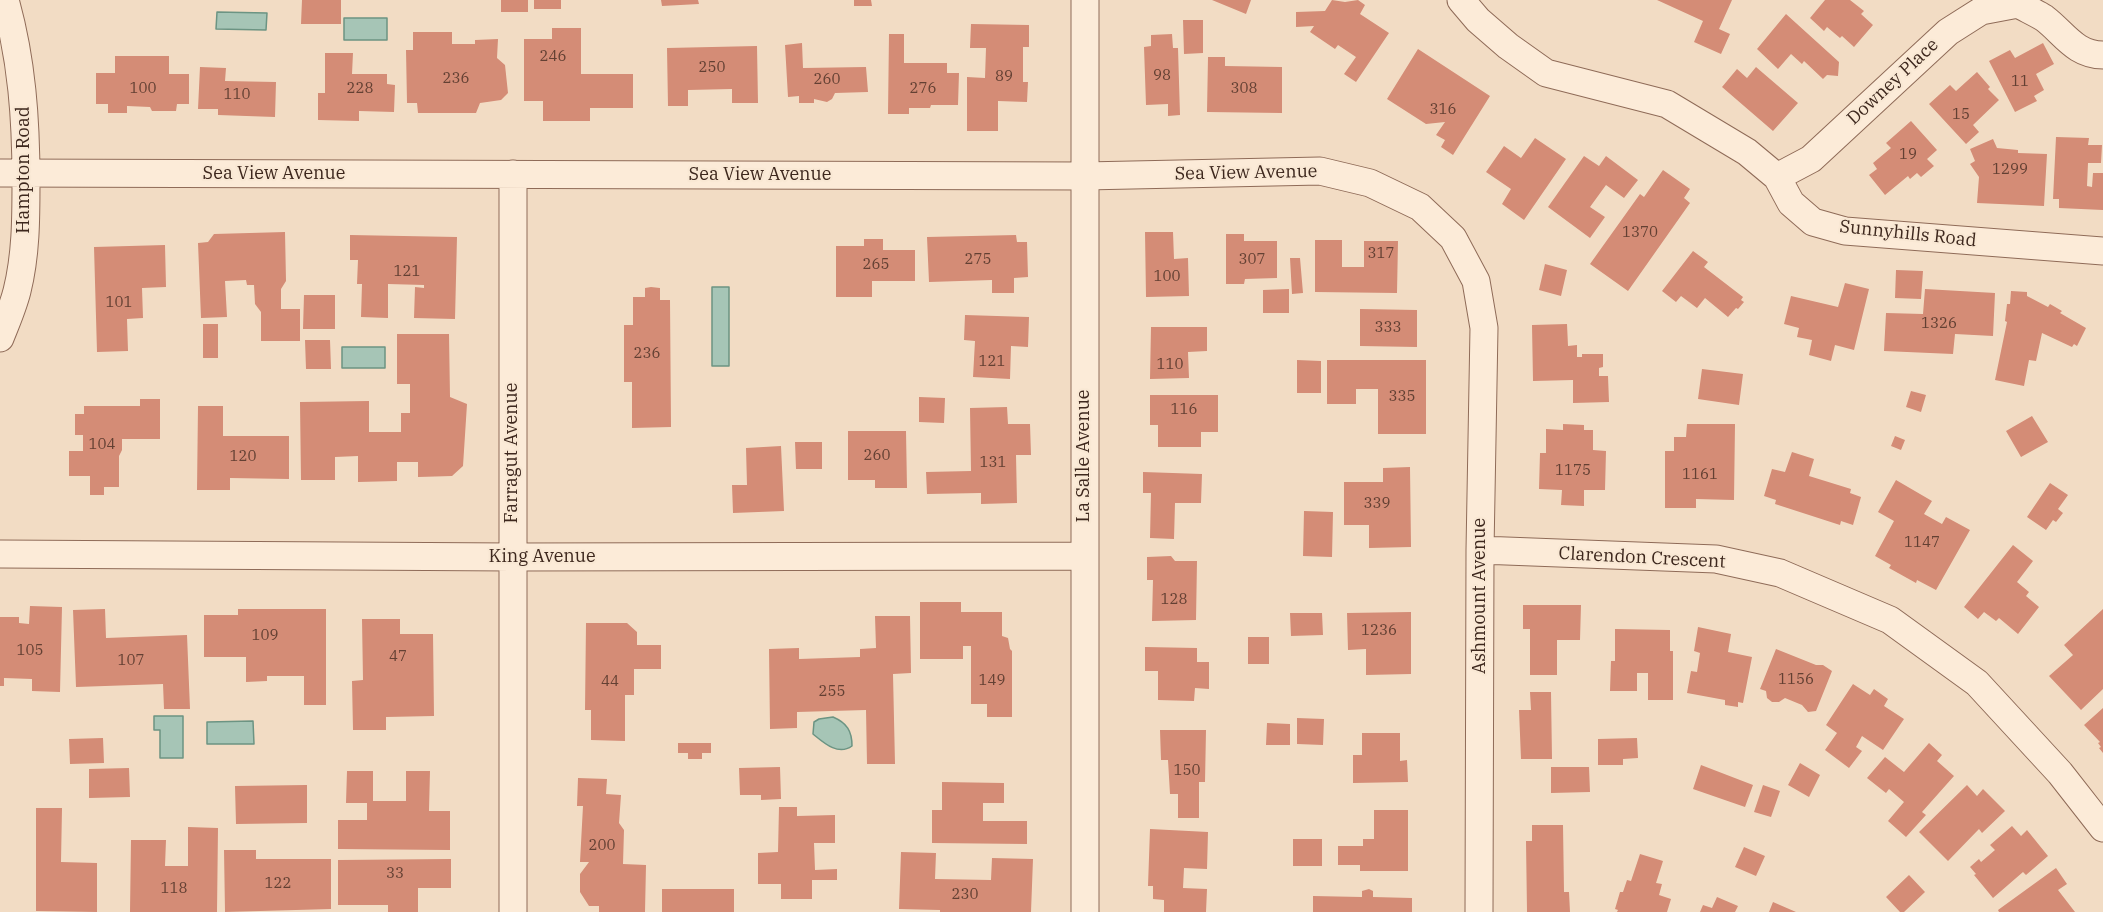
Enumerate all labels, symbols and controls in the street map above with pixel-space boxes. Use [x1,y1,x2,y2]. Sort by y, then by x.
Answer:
street label: Downey Place [1843,34,1943,130]
house number: 246 [540,48,566,66]
house number: 250 [699,59,725,77]
house number: 98 [1153,67,1171,85]
house number: 89 [995,68,1013,86]
house number: 236 [443,70,469,88]
house number: 260 [814,71,840,89]
house number: 11 [2011,73,2029,91]
house number: 100 [130,80,156,98]
house number: 228 [347,80,373,98]
house number: 276 [910,80,936,98]
house number: 308 [1231,80,1257,98]
house number: 110 [224,86,250,104]
house number: 316 [1430,101,1456,119]
street label: Hampton Road [13,106,35,234]
house number: 15 [1952,106,1970,124]
house number: 19 [1899,146,1917,164]
street label: Sea View Avenue [1174,161,1318,185]
house number: 1299 [1992,161,2028,179]
street label: Sea View Avenue [203,163,345,185]
street label: Sea View Avenue [689,164,831,186]
street label: Sunnyhills Road [1838,216,1978,252]
house number: 1370 [1622,224,1658,242]
house number: 317 [1368,245,1394,263]
house number: 275 [965,251,991,269]
house number: 307 [1239,251,1265,269]
house number: 265 [863,256,889,274]
house number: 121 [394,263,420,281]
house number: 100 [1154,268,1180,286]
house number: 101 [106,294,132,312]
house number: 1326 [1921,315,1957,333]
house number: 333 [1375,319,1401,337]
house number: 236 [634,345,660,363]
house number: 121 [979,353,1005,371]
house number: 110 [1157,356,1183,374]
street label: Farragut Avenue [501,383,523,523]
house number: 335 [1389,388,1415,406]
street label: La Salle Avenue [1073,389,1095,523]
house number: 116 [1171,401,1197,419]
house number: 104 [89,436,115,454]
house number: 260 [864,447,890,465]
house number: 120 [230,448,256,466]
house number: 131 [980,454,1006,472]
house number: 1175 [1555,462,1591,480]
house number: 1161 [1682,466,1718,484]
house number: 339 [1364,495,1390,513]
street label: Ashmount Avenue [1469,518,1491,674]
house number: 1147 [1904,534,1940,552]
street label: Clarendon Crescent [1558,543,1726,573]
street label: King Avenue [488,546,596,568]
house number: 128 [1161,591,1187,609]
house number: 1236 [1361,622,1397,640]
house number: 109 [252,627,278,645]
house number: 105 [17,642,43,660]
house number: 47 [389,648,407,666]
house number: 107 [118,652,144,670]
house number: 1156 [1778,671,1814,689]
house number: 149 [979,672,1005,690]
house number: 44 [601,673,619,691]
house number: 255 [819,683,845,701]
house number: 150 [1174,762,1200,780]
house number: 200 [589,837,615,855]
house number: 33 [386,865,404,883]
house number: 122 [265,875,291,893]
house number: 118 [161,880,187,898]
house number: 230 [952,886,978,904]

